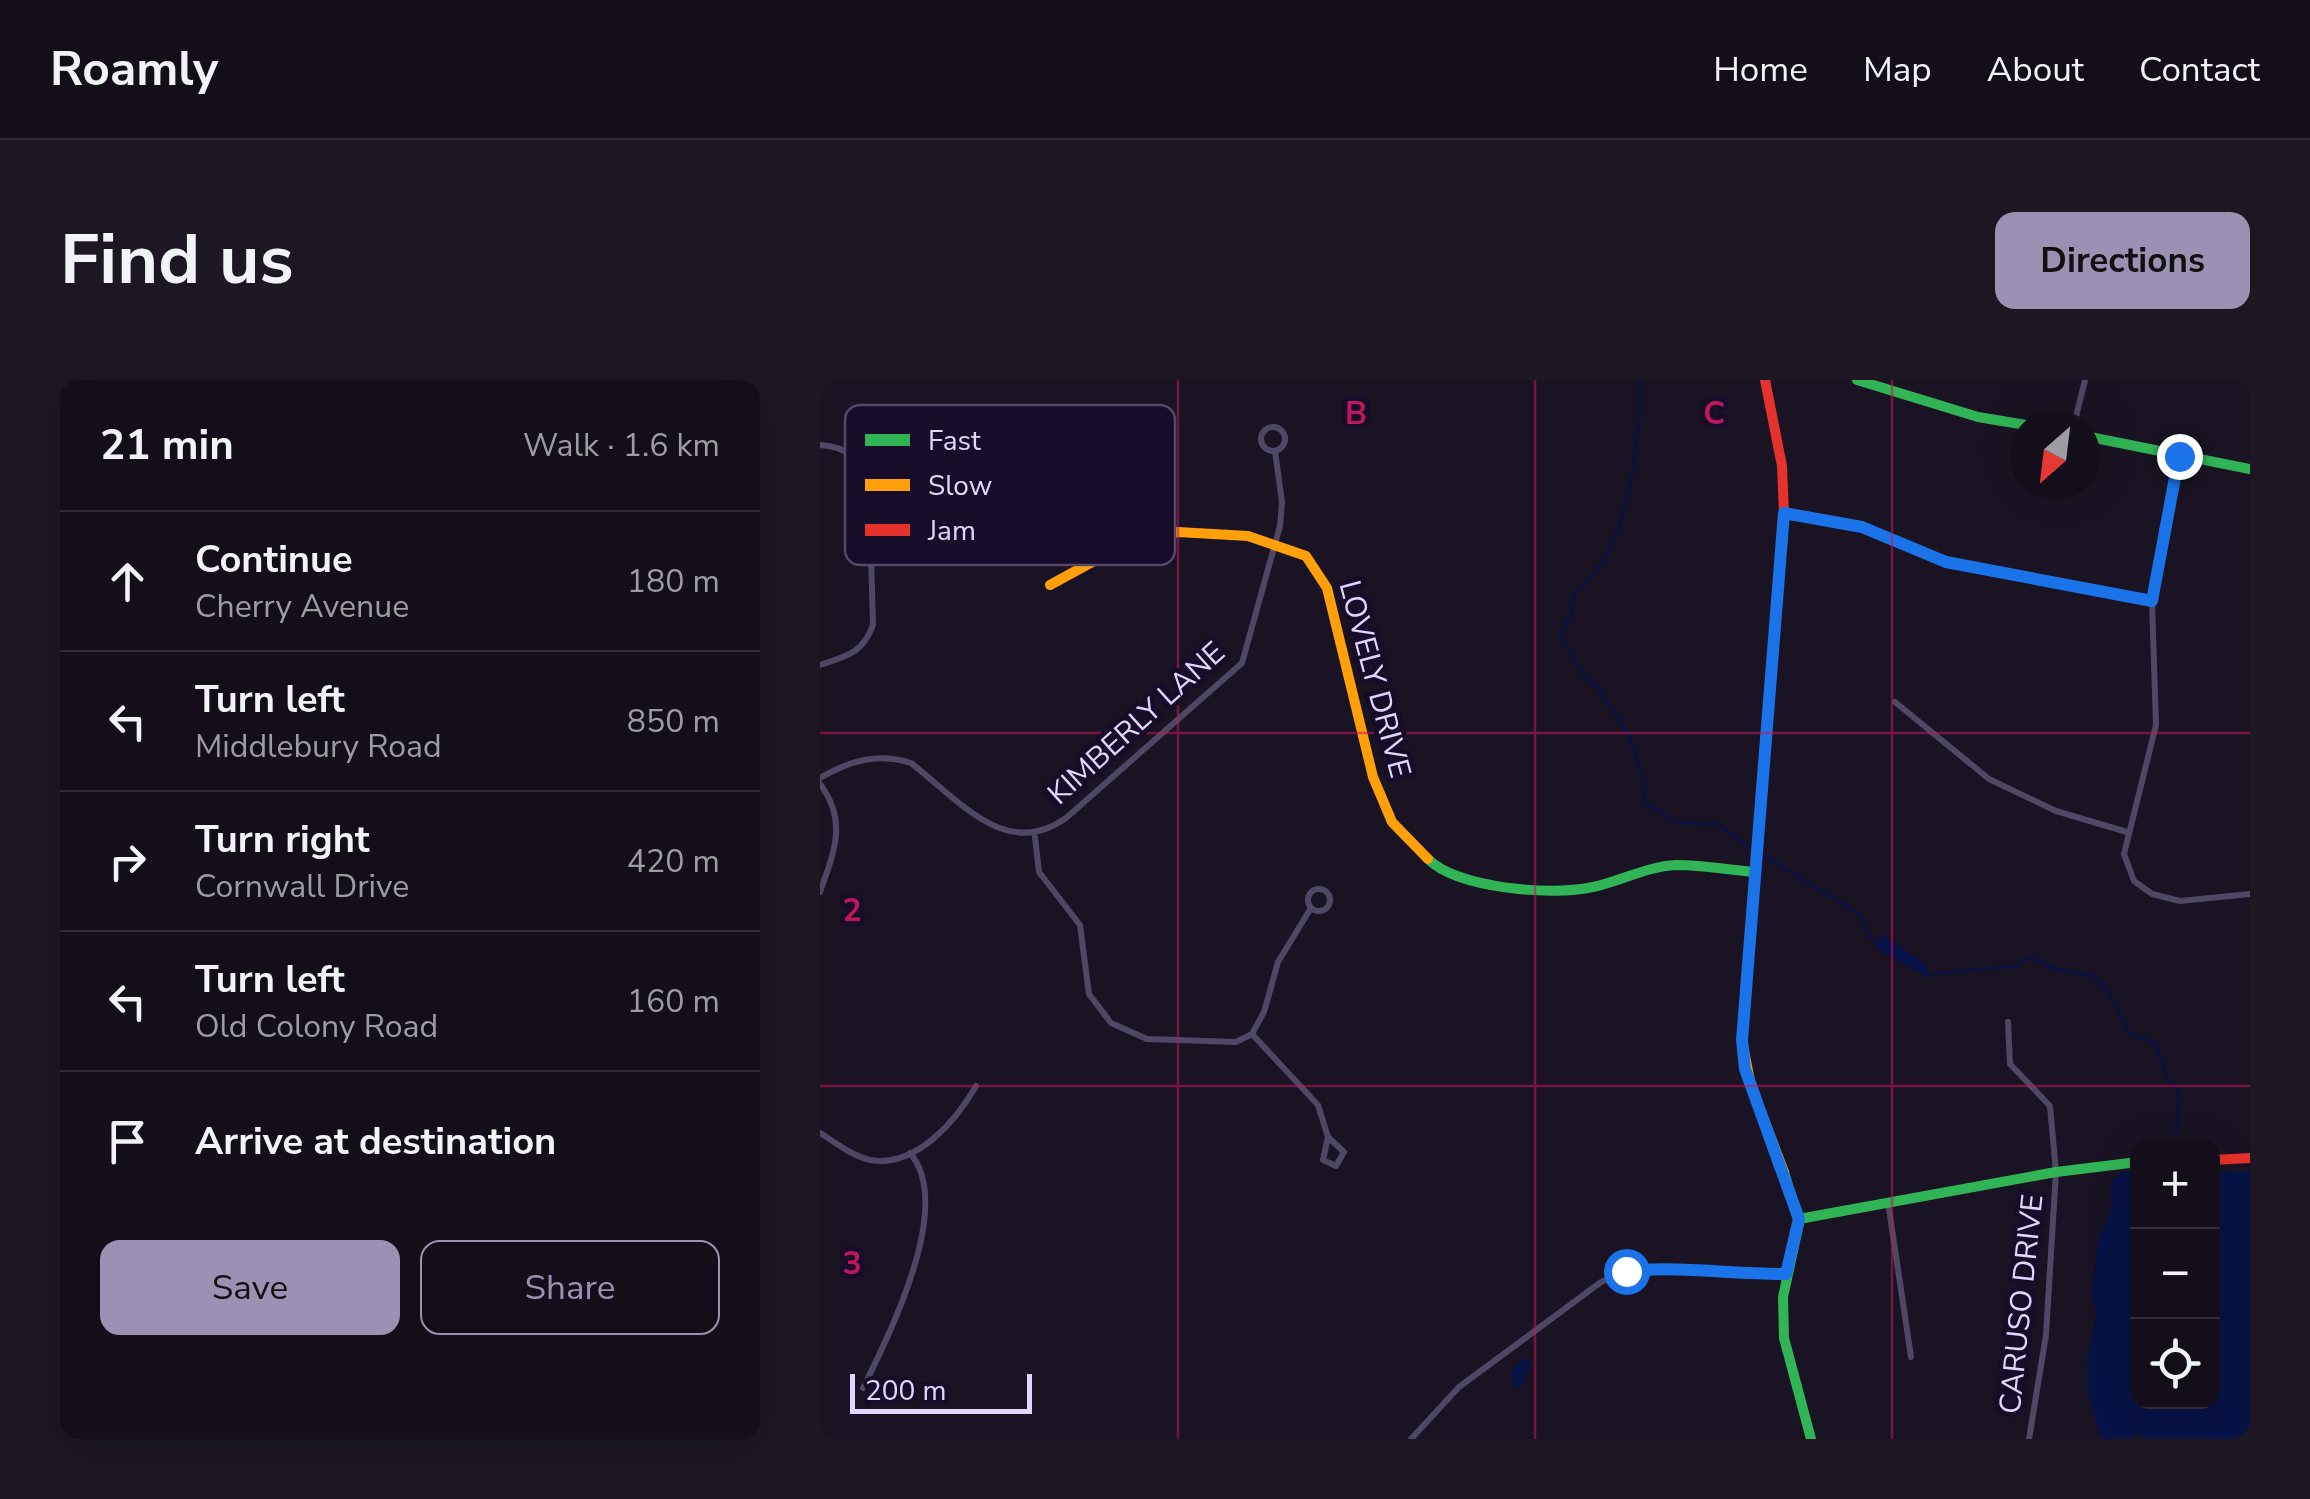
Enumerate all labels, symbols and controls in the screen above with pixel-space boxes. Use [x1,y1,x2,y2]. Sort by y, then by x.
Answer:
text: Roamly [50,36,218,102]
text: Home [1713,46,1808,93]
text: Map [1863,46,1932,93]
text: About [1987,46,2084,93]
text: Contact [2139,46,2260,93]
text: Find us [60,212,294,308]
button: Directions [1995,212,2250,309]
text: B [1345,392,1367,435]
text: C [1703,392,1725,435]
legend [845,405,1175,565]
north arrow [2010,410,2100,500]
text: 21 min [100,417,234,474]
text: Fast [928,422,981,460]
text: Walk · 1.6 km [523,424,720,467]
route end [2157,434,2203,480]
text: Slow [928,467,992,505]
text: Jam [927,512,976,550]
text: Continue [195,534,353,585]
icon: ahead [100,554,155,609]
text: 180 m [627,560,720,603]
street label: LOVELY DRIVE [1329,576,1421,782]
text: Cherry Avenue [195,585,409,628]
street label: KIMBERLY LANE [1039,633,1234,814]
text: Turn left [195,674,345,725]
icon: left [100,694,155,749]
text: 850 m [627,700,720,743]
text: Middlebury Road [195,725,442,768]
text: Turn right [195,814,370,865]
icon: right [100,834,155,889]
text: 420 m [627,840,720,883]
text: Cornwall Drive [195,865,409,908]
text: 2 [842,889,862,932]
text: Turn left [195,954,345,1005]
icon: left [100,974,155,1029]
text: 160 m [627,980,720,1023]
text: Old Colony Road [195,1005,438,1048]
icon: arrive [100,1114,155,1169]
text: Arrive at destination [195,1116,556,1167]
map controls [2130,1139,2220,1409]
button: + [2130,1139,2220,1229]
street label: CARUSO DRIVE [1990,1192,2053,1416]
button: − [2130,1229,2220,1319]
button: Save [100,1240,400,1335]
button: Share [420,1240,720,1335]
text: 3 [842,1242,862,1285]
route start [1604,1249,1650,1295]
button: locate [2130,1319,2220,1409]
scale bar [850,1369,1032,1414]
text: 200 m [865,1372,947,1410]

